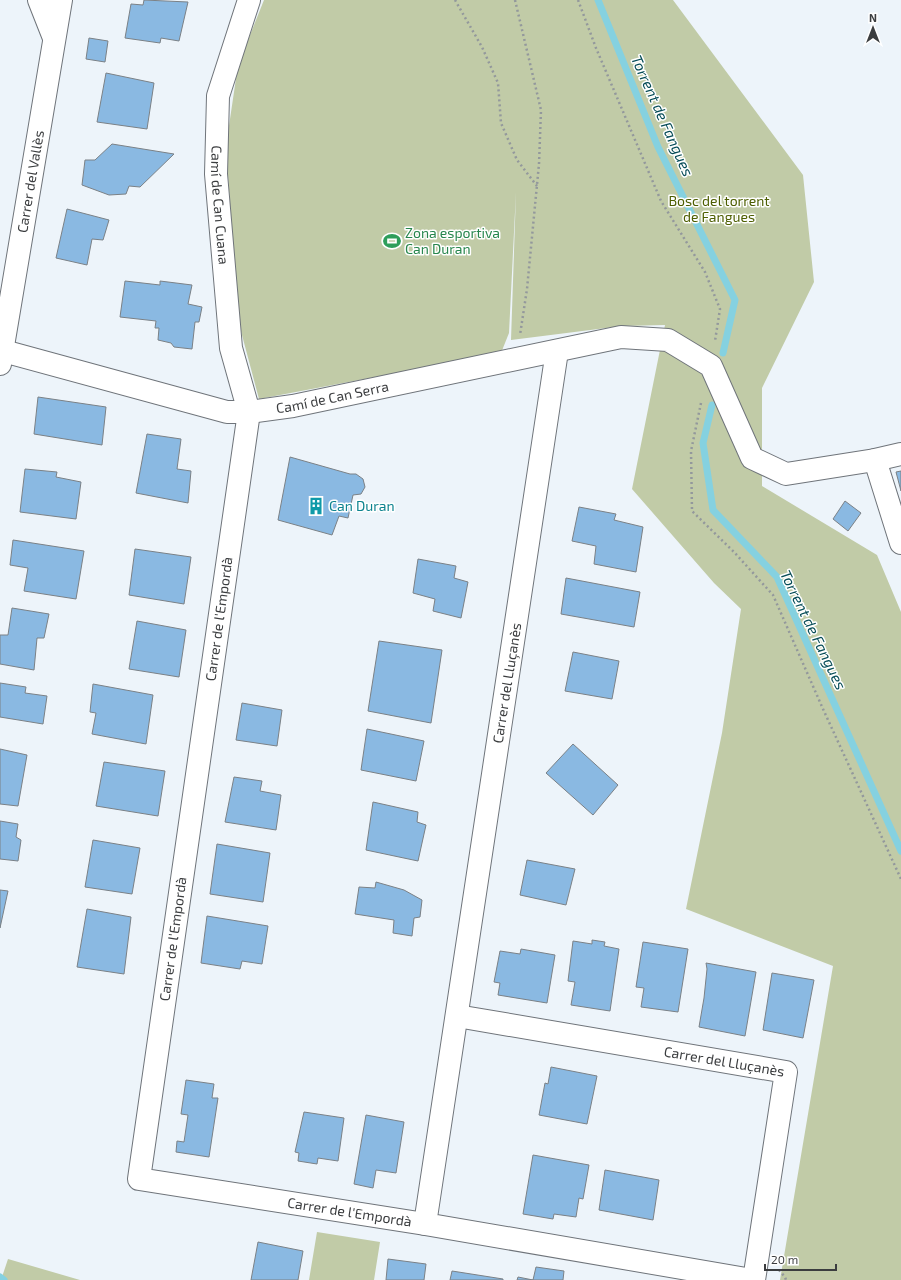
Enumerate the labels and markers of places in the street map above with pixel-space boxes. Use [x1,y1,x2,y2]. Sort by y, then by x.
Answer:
place label: Zona esportiva Can Duran [405,224,500,257]
sports icon: Zona esportiva Can Duran [382,231,402,251]
building icon: Can Duran [306,496,326,516]
place label: Can Duran [329,497,395,514]

